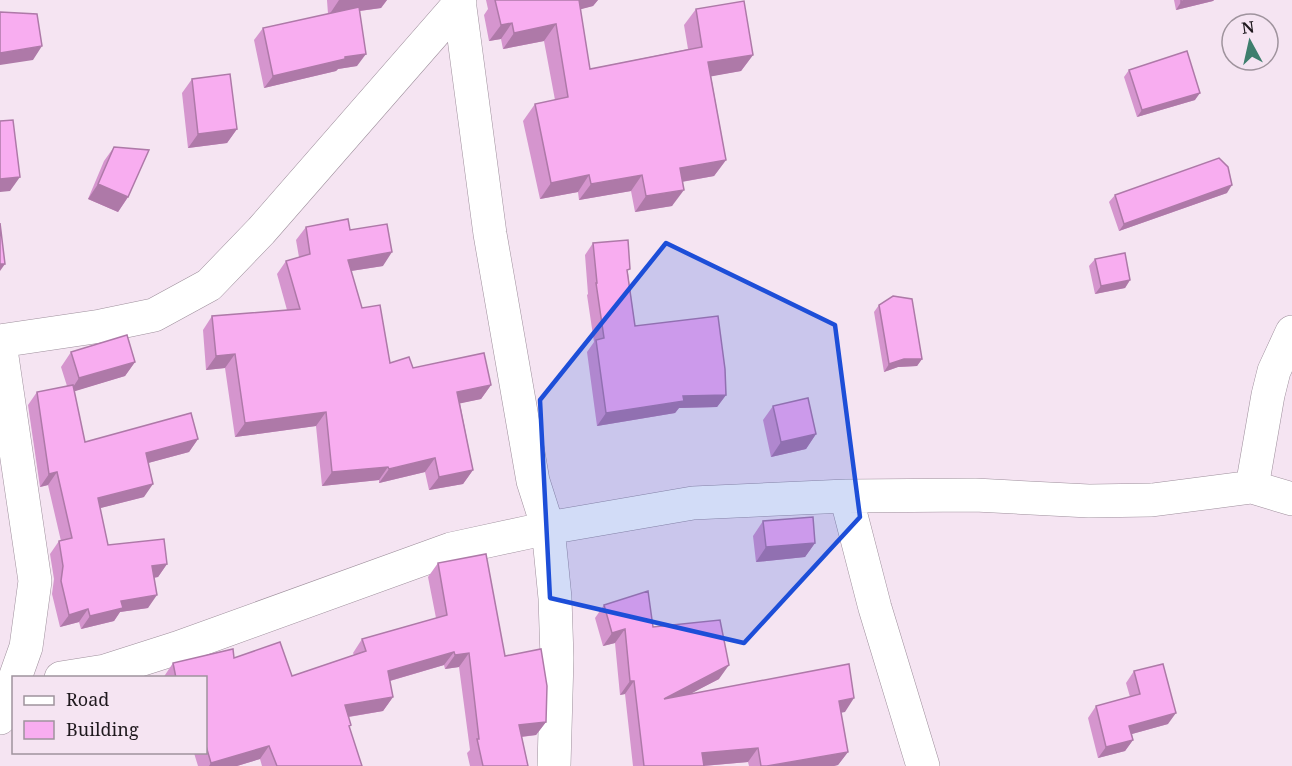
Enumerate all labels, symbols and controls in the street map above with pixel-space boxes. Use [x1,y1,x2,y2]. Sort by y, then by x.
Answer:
north arrow [1220,12,1280,72]
text: N [1240,15,1256,39]
legend [12,676,207,754]
text: Road [66,687,109,711]
text: Building [66,717,139,741]

